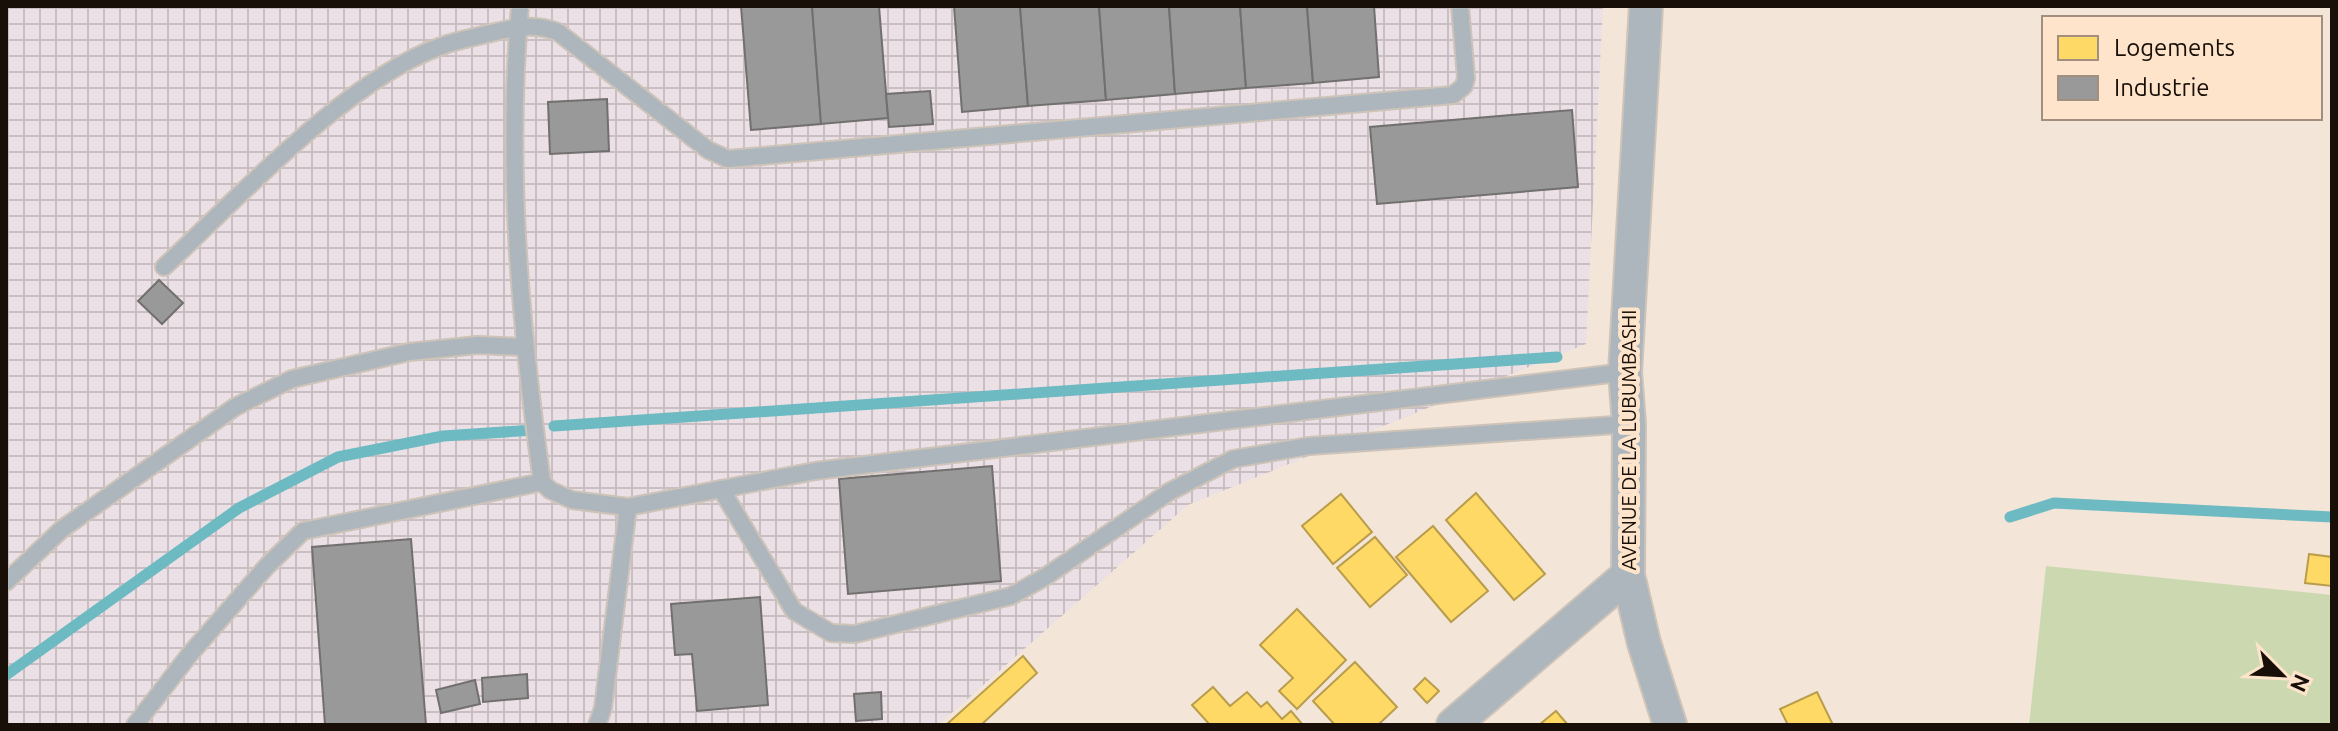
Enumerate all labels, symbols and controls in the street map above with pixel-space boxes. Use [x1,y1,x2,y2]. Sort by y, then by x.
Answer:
legend [2042,16,2322,120]
text: Logements [2114,34,2235,61]
text: Industrie [2114,74,2210,101]
street label: AVENUE DE LA LUBUMBASHI [1617,310,1640,570]
north arrow [2242,635,2322,715]
text: N [2286,671,2315,696]

